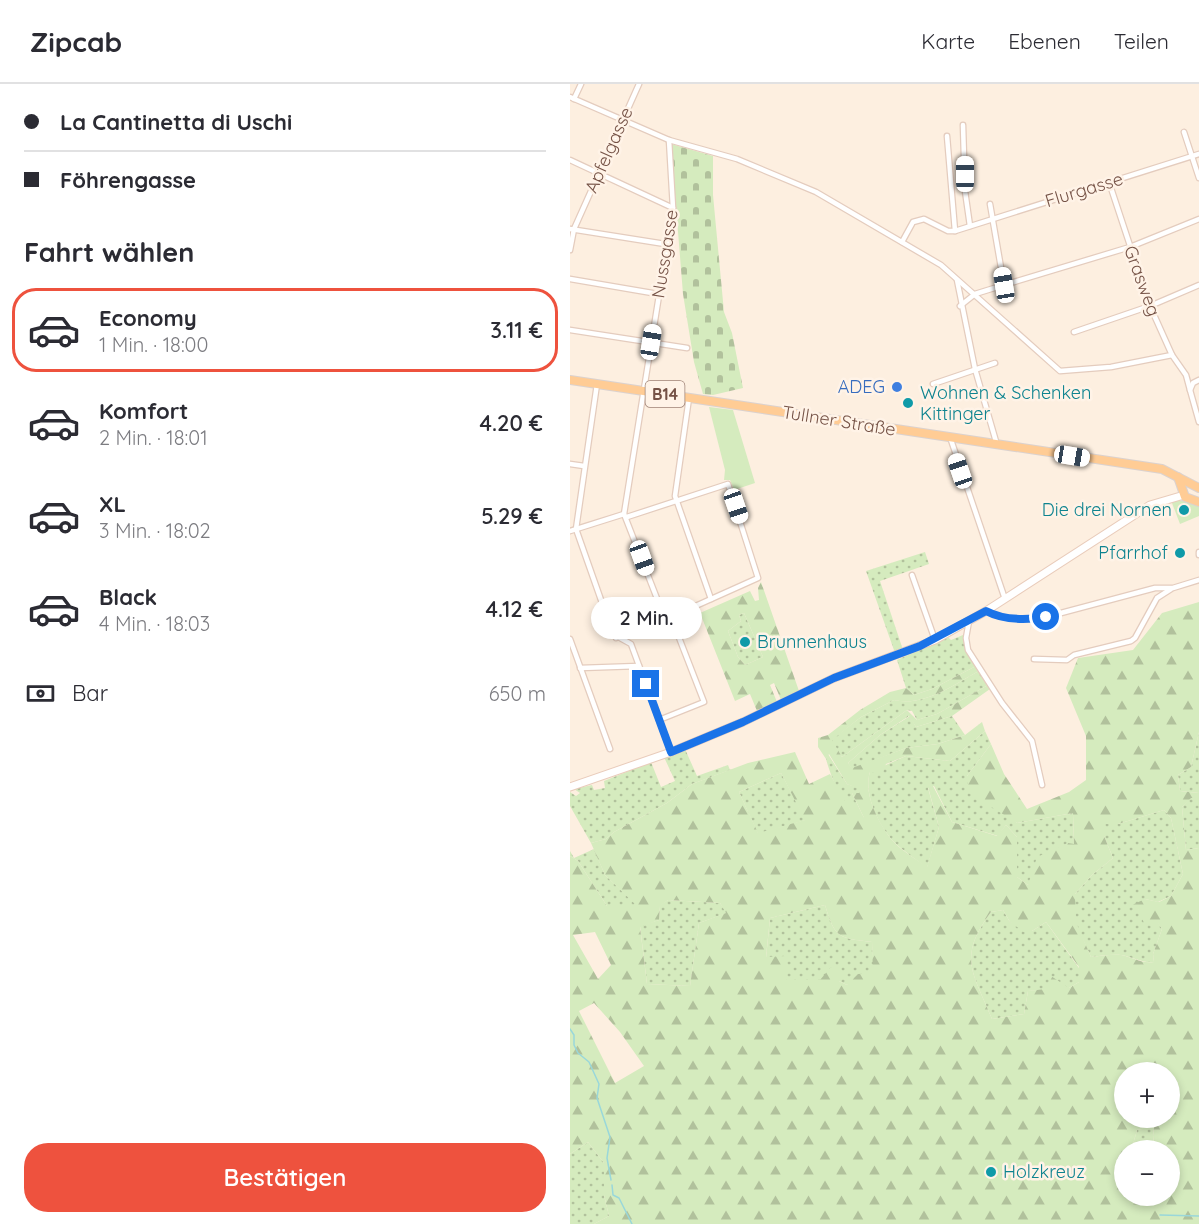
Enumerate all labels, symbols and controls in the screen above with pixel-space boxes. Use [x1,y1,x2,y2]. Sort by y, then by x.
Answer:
text: Zipcab [30,24,122,59]
text: Karte [921,28,975,54]
text: Ebenen [1008,28,1081,54]
text: Teilen [1114,28,1169,54]
street label: Apfelgasse [579,103,638,196]
text: La Cantinetta di Uschi [60,108,292,136]
car [956,156,974,192]
text: Föhrengasse [60,166,196,194]
street label: Flurgasse [1042,167,1126,212]
street label: Nussgasse [646,208,683,300]
text: Fahrt wählen [24,235,194,269]
street label: Grasweg [1119,242,1166,319]
car [992,266,1016,304]
icon: car [27,303,81,357]
text: Economy [99,304,197,332]
text: 3.11 € [490,316,543,344]
car [639,323,663,361]
text: 1 Min. · 18:00 [99,332,208,357]
place label: ADEG [838,375,885,398]
marker: ADEG [890,380,904,394]
road number: B14 [646,381,685,407]
place label: Wohnen & Schenken Kittinger [920,381,1091,425]
icon: car [27,396,81,450]
marker: Wohnen & Schenken Kittinger [901,396,915,410]
text: Komfort [99,397,188,425]
street label: Tullner Straße [781,400,897,441]
text: 4.20 € [480,409,543,437]
text: 2 Min. · 18:01 [99,425,208,450]
car [1053,444,1091,468]
car [946,451,974,491]
car [722,486,750,526]
icon: car [27,489,81,543]
text: XL [99,490,126,518]
place label: Die drei Nornen [1042,498,1172,521]
text: 5.29 € [481,502,543,530]
marker: Die drei Nornen [1177,503,1191,517]
text: 3 Min. · 18:02 [99,518,211,543]
car [627,538,657,578]
place label: Pfarrhof [1098,541,1169,564]
marker: Pfarrhof [1173,546,1187,560]
icon: car [27,582,81,636]
text: Black [99,583,157,611]
text: 4.12 € [486,595,543,623]
callout: 2 Min. [590,597,702,639]
route start [1032,603,1059,630]
text: 2 Min. [619,605,674,630]
text: 4 Min. · 18:03 [99,611,210,636]
place label: Brunnenhaus [757,630,867,653]
marker: Brunnenhaus [738,635,752,649]
route end [632,670,659,697]
icon: cash [24,677,57,710]
text: Bar [72,679,108,707]
text: 650 m [489,681,546,706]
map controls [1114,1062,1180,1206]
button: + [1114,1062,1180,1128]
button: − [1114,1140,1180,1206]
button: Bestätigen [24,1143,546,1212]
place label: Holzkreuz [1003,1160,1085,1183]
marker: Holzkreuz [984,1165,998,1179]

